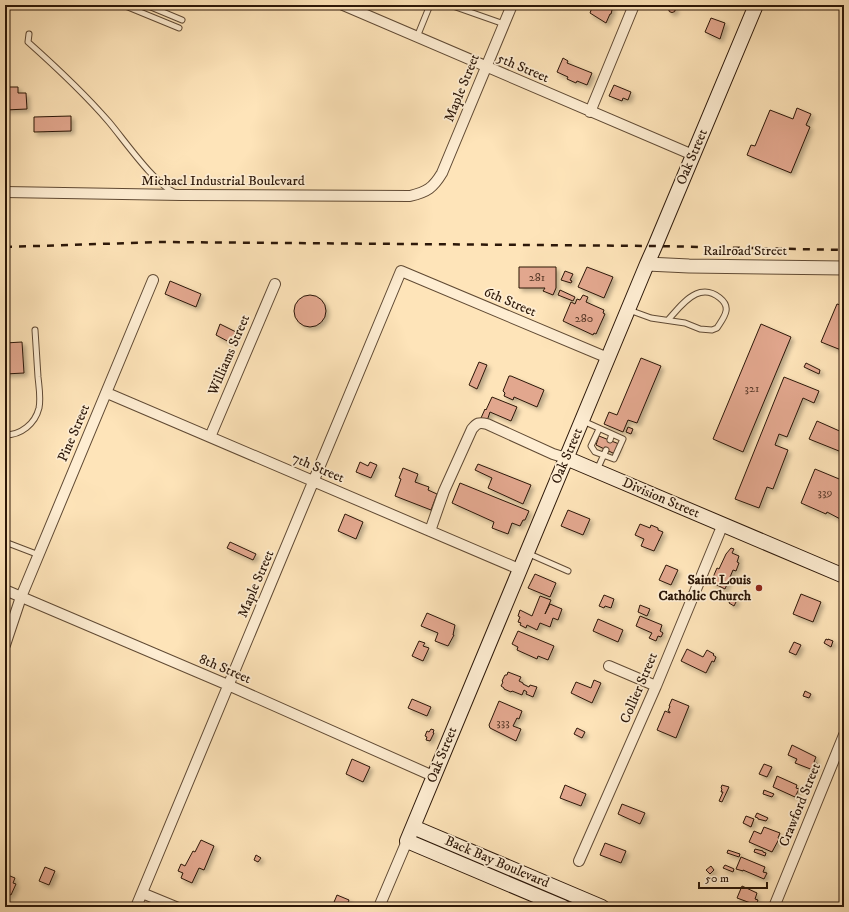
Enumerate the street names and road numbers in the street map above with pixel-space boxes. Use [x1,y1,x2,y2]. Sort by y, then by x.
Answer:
street label: 5th Street [494,49,552,87]
street label: Maple Street [440,51,484,125]
street label: Oak Street [672,126,712,188]
street label: Michael Industrial Boulevard [141,172,305,190]
street label: Railroad Street [703,242,788,260]
street label: 6th Street [481,283,539,321]
street label: Williams Street [204,312,254,399]
street label: Pine Street [54,401,94,465]
street label: Oak Street [547,425,587,487]
street label: 7th Street [289,449,347,487]
street label: Division Street [620,474,703,523]
street label: Maple Street [234,547,279,621]
street label: Collier Street [616,649,662,726]
street label: 8th Street [196,650,254,688]
street label: Oak Street [423,724,462,786]
street label: Crawford Street [775,760,825,849]
street label: Back Bay Boulevard [442,832,552,892]

